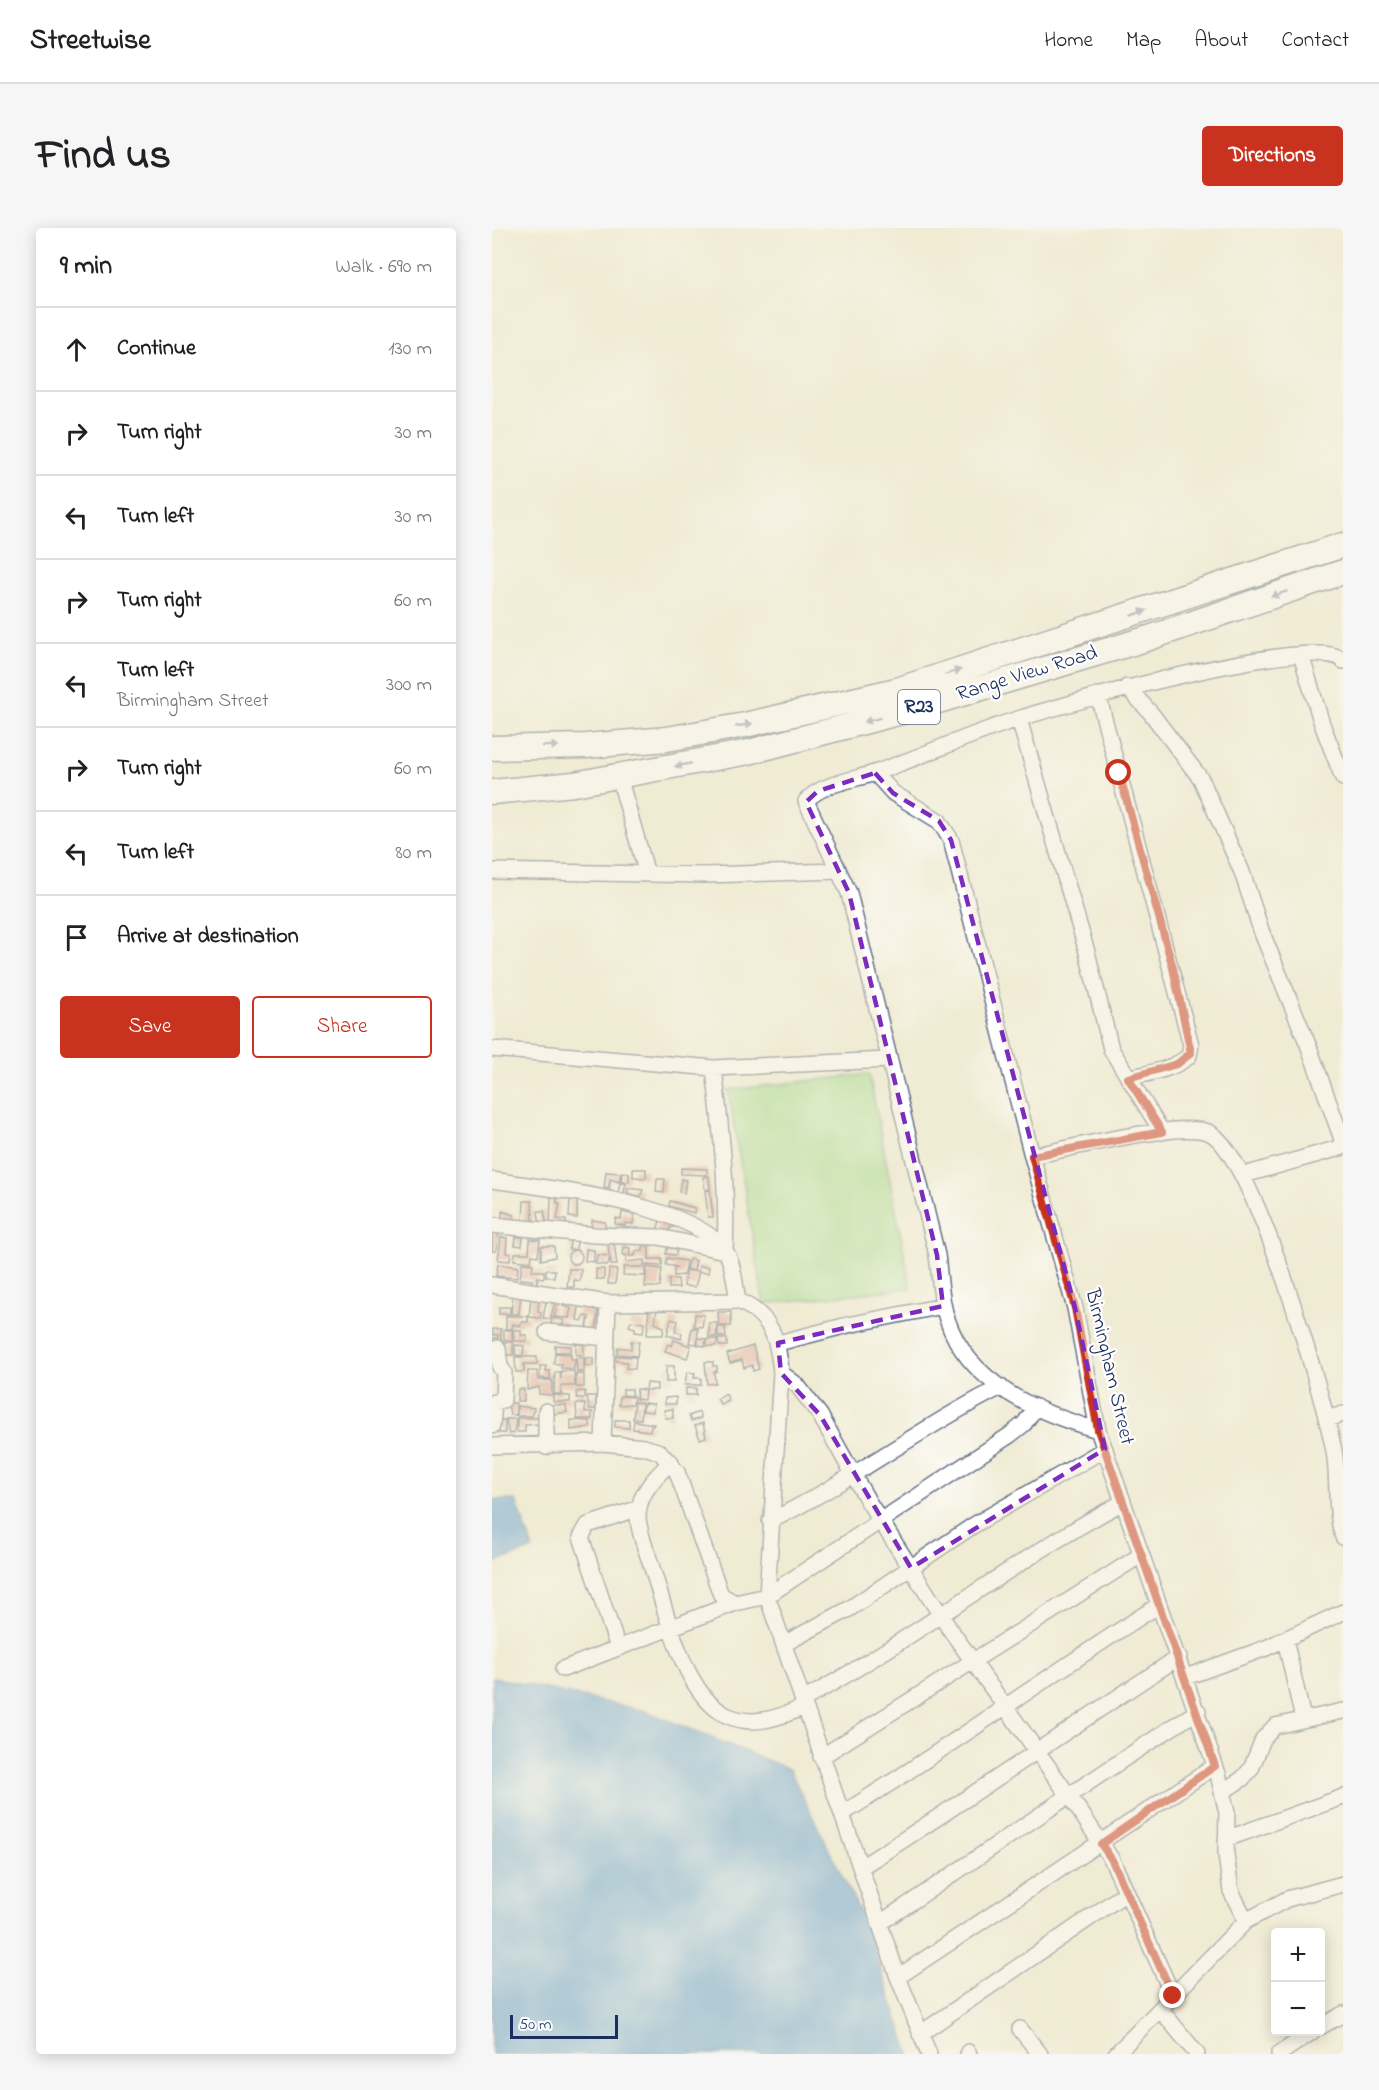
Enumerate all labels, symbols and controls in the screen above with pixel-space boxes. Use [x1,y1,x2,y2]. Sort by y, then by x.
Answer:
text: Streetwise [30,21,151,62]
text: Home [1044,26,1093,56]
text: Map [1126,26,1161,56]
text: About [1194,26,1248,56]
text: Contact [1281,26,1349,56]
text: Find us [36,126,171,187]
button: Directions [1202,126,1343,186]
text: 9 min [60,248,112,286]
text: Walk · 690 m [335,253,432,282]
icon: ahead [60,333,93,366]
text: Continue [117,333,196,365]
text: 130 m [388,335,432,364]
icon: right [60,417,93,450]
text: Turn right [117,417,202,449]
text: 30 m [395,419,432,448]
icon: left [60,501,93,534]
text: Turn left [117,501,194,533]
text: 30 m [395,503,432,532]
icon: right [60,585,93,618]
text: Turn right [117,585,202,617]
text: 60 m [394,587,432,616]
one-way arrow [1270,590,1288,599]
one-way arrow [1130,608,1148,617]
street label: Range View Road [953,638,1102,712]
text: Turn left [117,655,194,687]
one-way arrow [944,667,962,676]
icon: left [60,669,93,702]
text: 300 m [386,671,432,700]
text: Birmingham Street [117,687,269,716]
road number: R23 [898,690,940,724]
one-way arrow [863,716,881,725]
one-way arrow [735,720,754,729]
one-way arrow [541,742,560,751]
icon: right [60,753,93,786]
text: Turn right [117,753,202,785]
text: 60 m [394,755,432,784]
route start [1105,759,1131,785]
one-way arrow [673,761,692,770]
icon: left [60,837,93,870]
text: Turn left [117,837,194,869]
text: 80 m [395,839,432,868]
icon: arrive [60,921,93,954]
text: Arrive at destination [117,921,299,953]
button: Save [60,996,240,1058]
button: Share [252,996,432,1058]
street label: Birmingham Street [1074,1285,1142,1448]
map controls [1271,1928,1325,2036]
button: + [1271,1928,1325,1982]
route end [1159,1982,1185,2008]
button: − [1271,1982,1325,2036]
scale bar [510,2012,618,2040]
text: 50 m [519,2013,551,2037]

